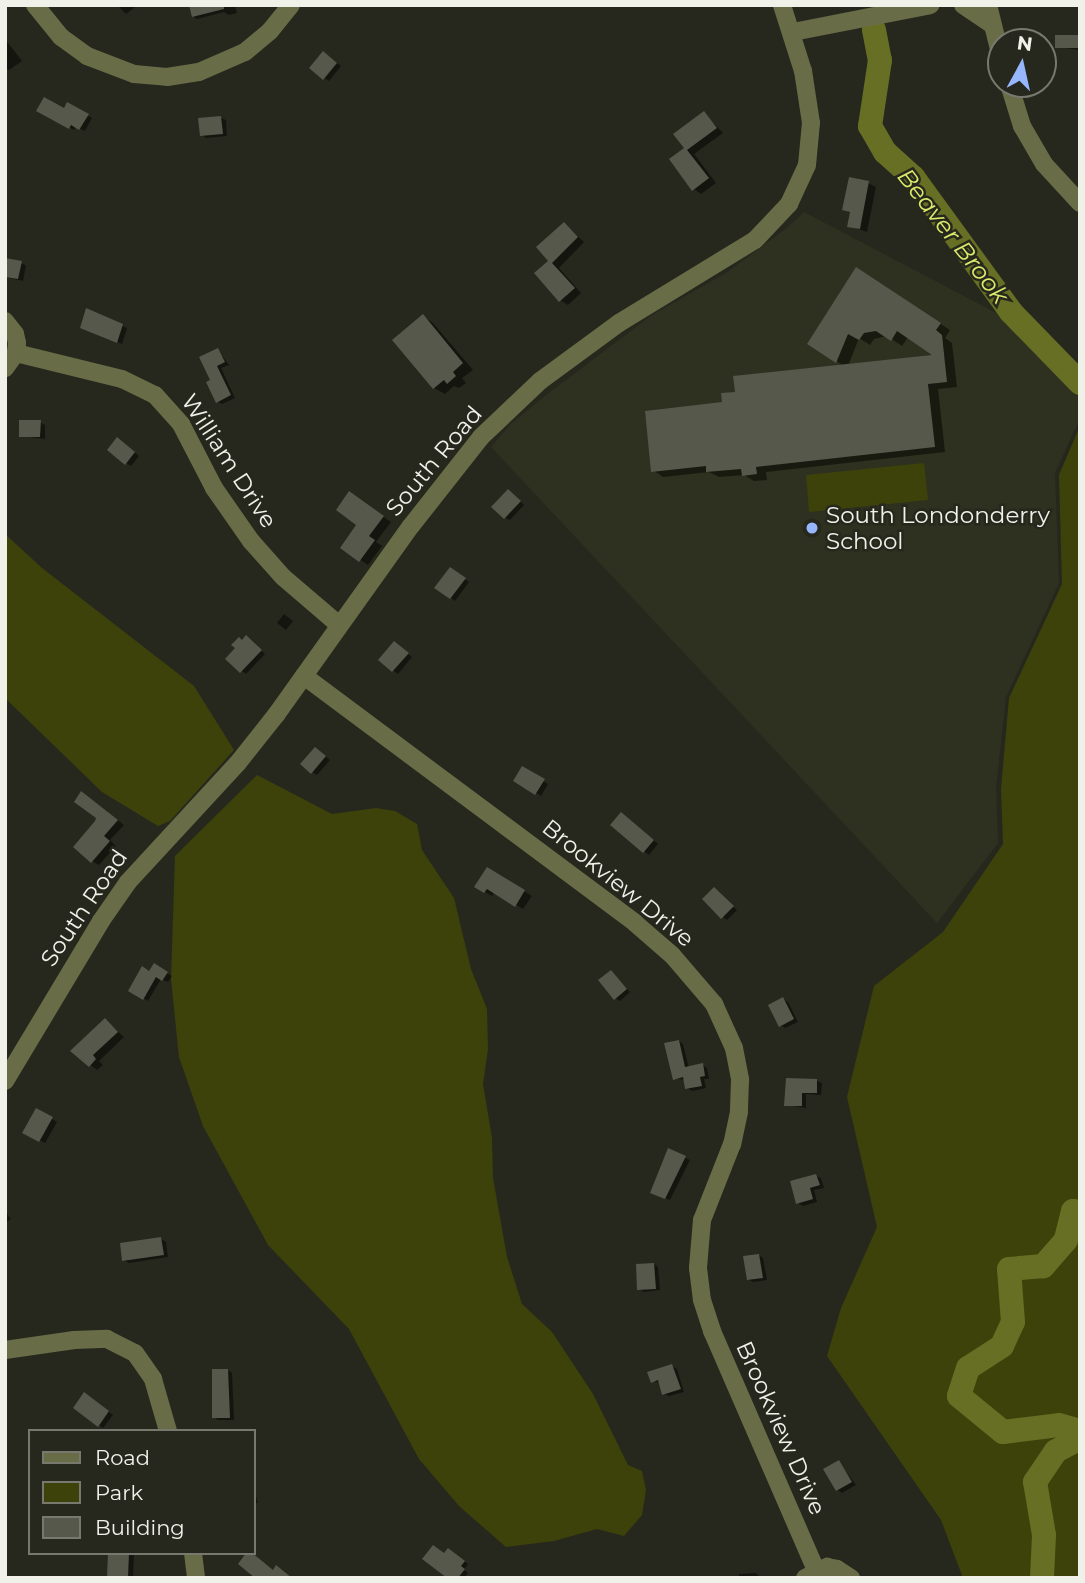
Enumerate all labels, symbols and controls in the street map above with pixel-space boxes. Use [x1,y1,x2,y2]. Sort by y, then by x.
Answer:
north arrow [987,28,1057,98]
text: N [1016,31,1034,56]
water label: Beaver Brook [891,163,1015,309]
street label: William Drive [175,389,283,533]
street label: South Road [380,400,488,522]
place label: South Londonderry School [826,501,1050,555]
marker: South Londonderry School [804,520,820,536]
street label: Brookview Drive [537,813,699,953]
street label: South Road [35,844,133,972]
street label: Brookview Drive [730,1337,832,1519]
legend [28,1429,256,1555]
text: Road [95,1445,150,1470]
text: Park [95,1480,143,1505]
text: Building [95,1515,185,1540]

